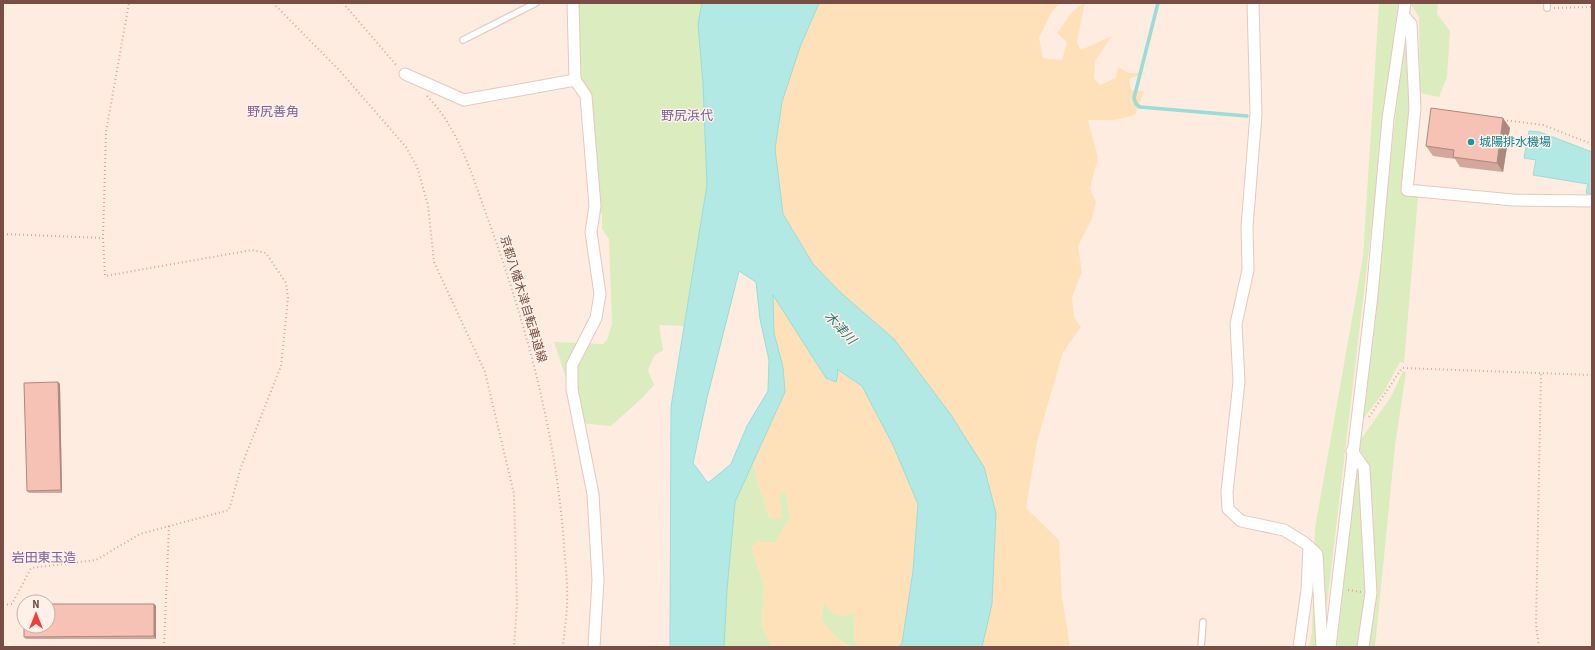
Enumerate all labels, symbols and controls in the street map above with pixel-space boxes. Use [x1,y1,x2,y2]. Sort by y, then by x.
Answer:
district label: 野尻善角 [247,103,299,121]
district label: 野尻浜代 [661,107,713,125]
place label: 城陽排水機場 [1479,134,1551,151]
marker: 城陽排水機場 [1466,137,1476,147]
street label: 京都八幡木津自転車道線 [496,233,550,365]
water label: 木津川 [820,308,861,350]
district label: 岩田東玉造 [11,549,77,567]
north arrow [16,594,56,634]
text: N [32,597,40,612]

